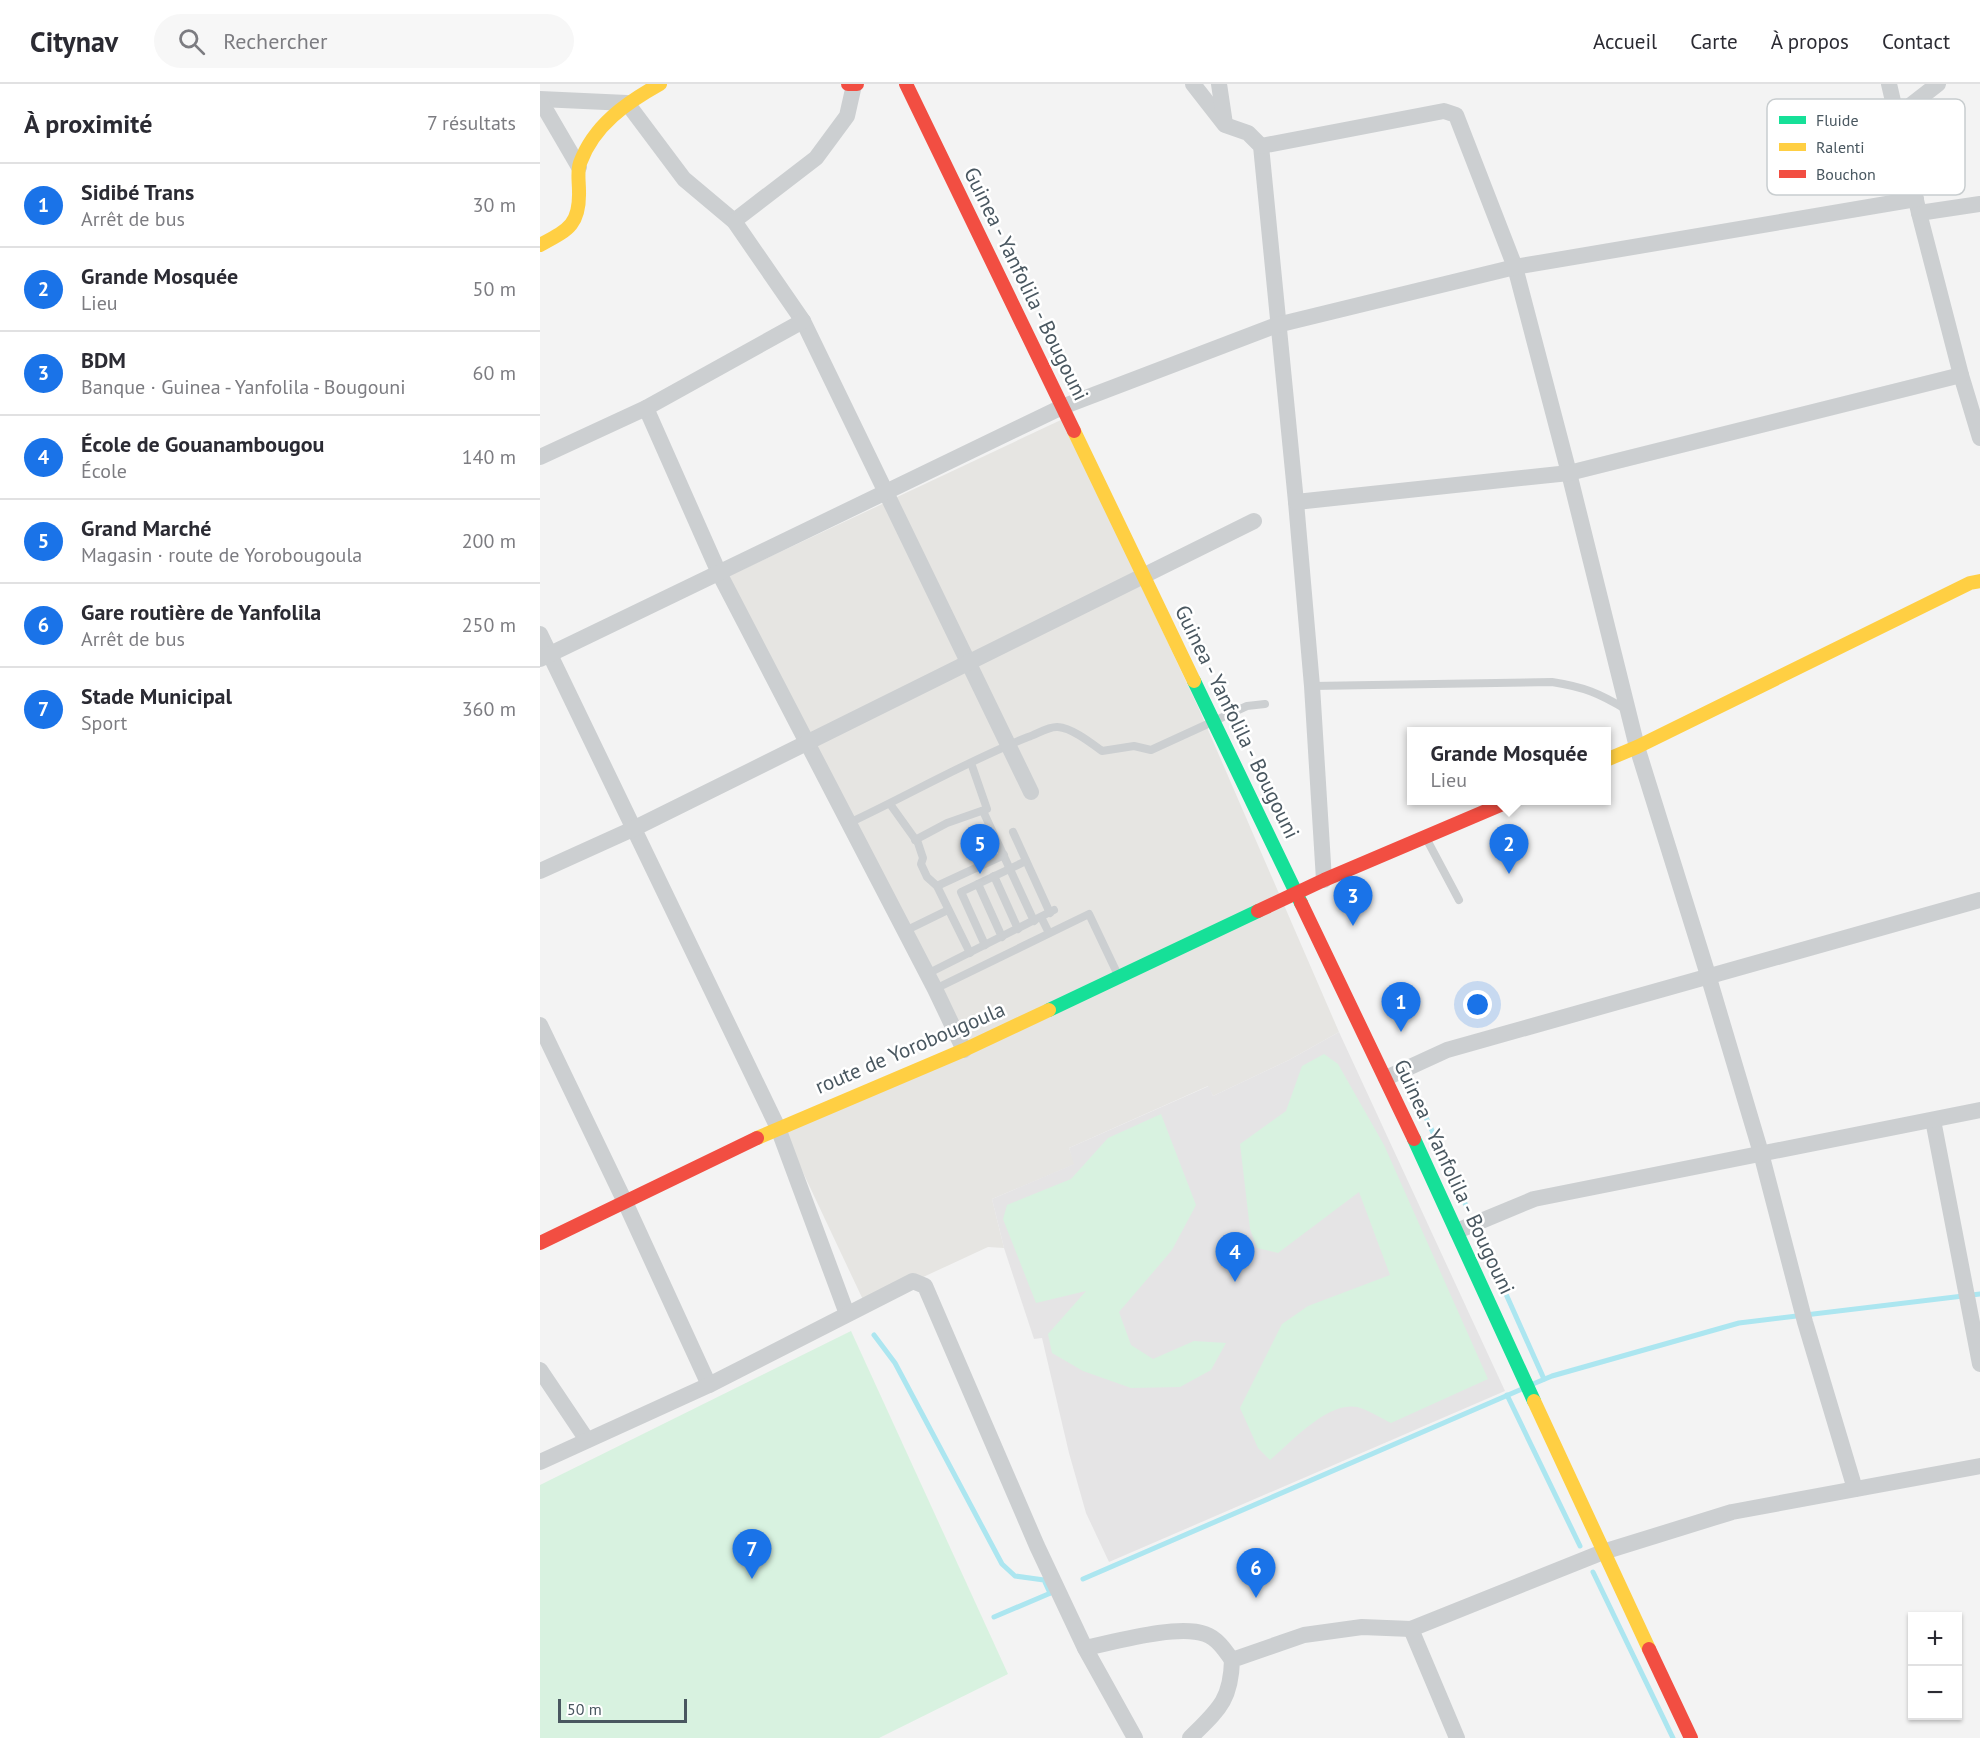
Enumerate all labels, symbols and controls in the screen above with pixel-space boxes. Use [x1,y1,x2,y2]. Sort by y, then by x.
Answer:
search box [154,14,574,68]
text: Citynav [30,23,118,60]
icon: search [175,25,208,58]
text: Rechercher [223,27,327,55]
text: Accueil [1593,28,1657,55]
text: Carte [1690,28,1738,55]
text: À propos [1771,28,1849,55]
text: Contact [1882,28,1950,55]
legend [1767,99,1965,195]
text: À proximité [24,107,152,140]
text: 7 résultats [427,110,516,136]
text: Fluide [1816,110,1859,130]
text: Ralenti [1816,137,1865,157]
street label: Guinea - Yanfolila - Bougouni [958,163,1095,405]
text: Bouchon [1816,164,1876,184]
text: Sidibé Trans [81,178,194,206]
text: 1 [38,192,49,218]
text: 30 m [473,192,516,218]
text: Arrêt de bus [81,206,185,232]
text: Grande Mosquée [81,262,238,290]
text: 2 [38,276,49,302]
text: 50 m [473,276,516,302]
text: Lieu [81,290,118,316]
text: BDM [81,346,126,374]
text: 3 [38,360,49,386]
text: 60 m [473,360,516,386]
text: Banque · Guinea - Yanfolila - Bougouni [81,374,406,400]
text: École de Gouanambougou [81,430,324,458]
text: 4 [38,444,49,470]
text: 140 m [462,444,516,470]
text: École [81,458,127,484]
text: Grand Marché [81,514,211,542]
text: 5 [38,528,49,554]
text: 200 m [462,528,516,554]
text: Magasin · route de Yorobougoula [81,542,362,568]
text: Gare routière de Yanfolila [81,598,321,626]
street label: Guinea - Yanfolila - Bougouni [1169,601,1306,843]
text: 6 [38,612,49,638]
text: 250 m [462,612,516,638]
text: Arrêt de bus [81,626,185,652]
text: Stade Municipal [81,682,232,710]
text: 7 [38,696,49,722]
text: 360 m [462,696,516,722]
text: Sport [81,710,127,736]
popup [1407,727,1611,805]
text: Grande Mosquée [1430,739,1588,767]
text: Lieu [1430,767,1467,793]
pin: 5 [960,824,1000,874]
pin: 2 [1490,824,1528,874]
pin: 3 [1334,876,1372,926]
pin: 1 [1382,982,1420,1032]
your location [1463,990,1492,1019]
street label: route de Yorobougoula [811,995,1009,1100]
street label: Guinea - Yanfolila - Bougouni [1388,1055,1521,1299]
pin: 4 [1216,1232,1254,1282]
pin: 7 [732,1530,772,1579]
pin: 6 [1236,1548,1276,1598]
map controls [1908,1612,1962,1720]
button: + [1908,1612,1962,1666]
button: − [1908,1666,1962,1720]
scale bar [558,1696,687,1724]
text: 50 m [567,1699,602,1719]

